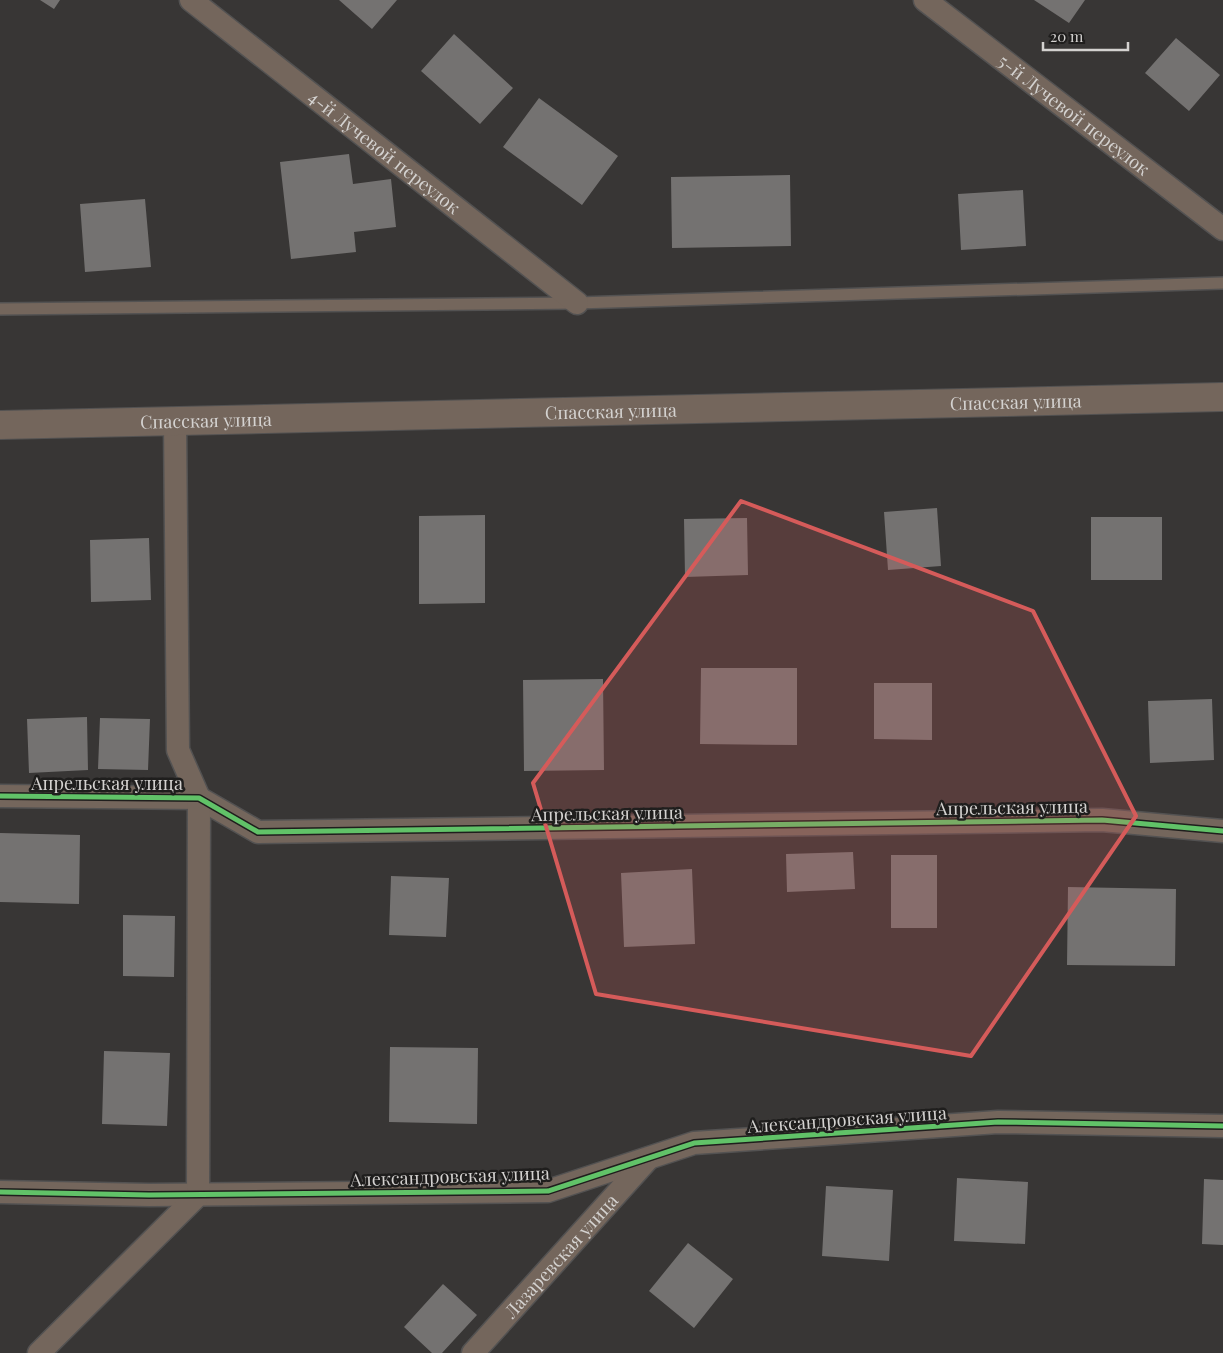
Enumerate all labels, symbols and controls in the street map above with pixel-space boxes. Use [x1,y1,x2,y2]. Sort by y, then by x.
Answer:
scale bar [1043,20,1128,52]
text: 20 m [1050,26,1084,46]
street label: 5-й Лучевой переулок [993,49,1155,180]
street label: 4-й Лучевой переулок [304,85,465,219]
street label: Спасская улица [950,388,1082,415]
street label: Спасская улица [545,398,677,425]
street label: Спасская улица [140,407,272,434]
street label: Апрельская улица [30,771,183,795]
street label: Апрельская улица [935,794,1088,820]
street label: Апрельская улица [530,800,683,826]
street label: Александровская улица [746,1100,947,1138]
street label: Александровская улица [349,1161,550,1192]
street label: Лазаревская улица [498,1189,623,1323]

